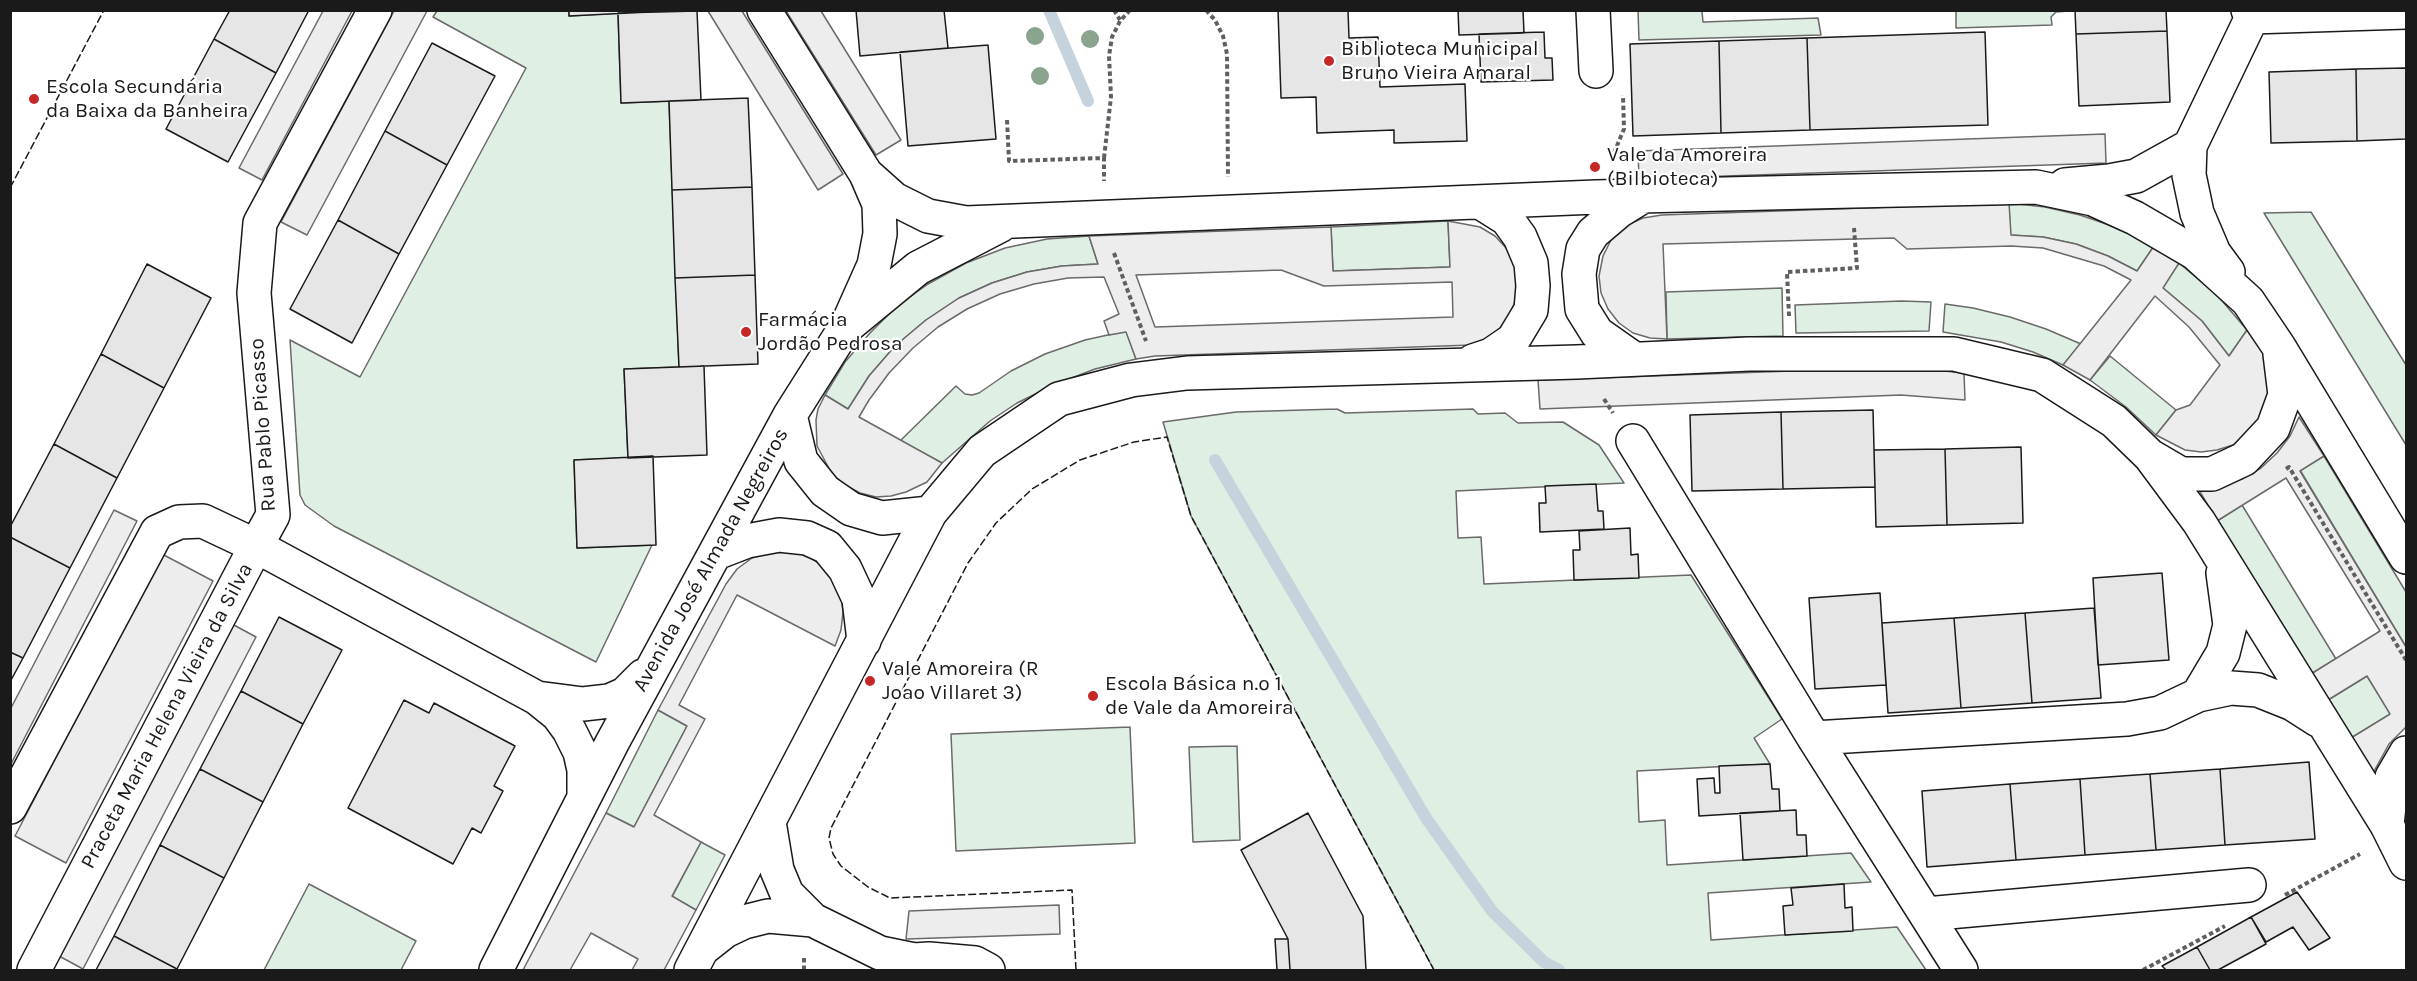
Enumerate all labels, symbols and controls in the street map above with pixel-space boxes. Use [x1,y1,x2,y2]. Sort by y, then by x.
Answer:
place label: Biblioteca Municipal Bruno Vieira Amaral [1341,36,1539,86]
marker: Biblioteca Municipal Bruno Vieira Amaral [1322,54,1336,68]
place label: Escola Secundária da Baixa da Banheira [46,74,248,124]
marker: Escola Secundária da Baixa da Banheira [27,92,41,106]
place label: Vale da Amoreira (Bilbioteca) [1607,142,1767,192]
marker: Vale da Amoreira (Bilbioteca) [1588,160,1602,174]
place label: Farmácia Jordão Pedrosa [758,307,903,357]
marker: Farmácia Jordão Pedrosa [739,325,753,339]
street label: Rua Pablo Picasso [244,337,282,513]
street label: Avenida José Almada Negreiros [628,424,794,696]
street label: Praceta Maria Helena Vieira da Silva [75,559,259,873]
place label: Vale Amoreira (R Joao Villaret 3) [882,656,1039,706]
place label: Escola Básica n.º 1 de Vale da Amoreira [1105,671,1294,721]
marker: Vale Amoreira (R Joao Villaret 3) [863,674,877,688]
marker: Escola Básica n.º 1 de Vale da Amoreira [1086,689,1100,703]

